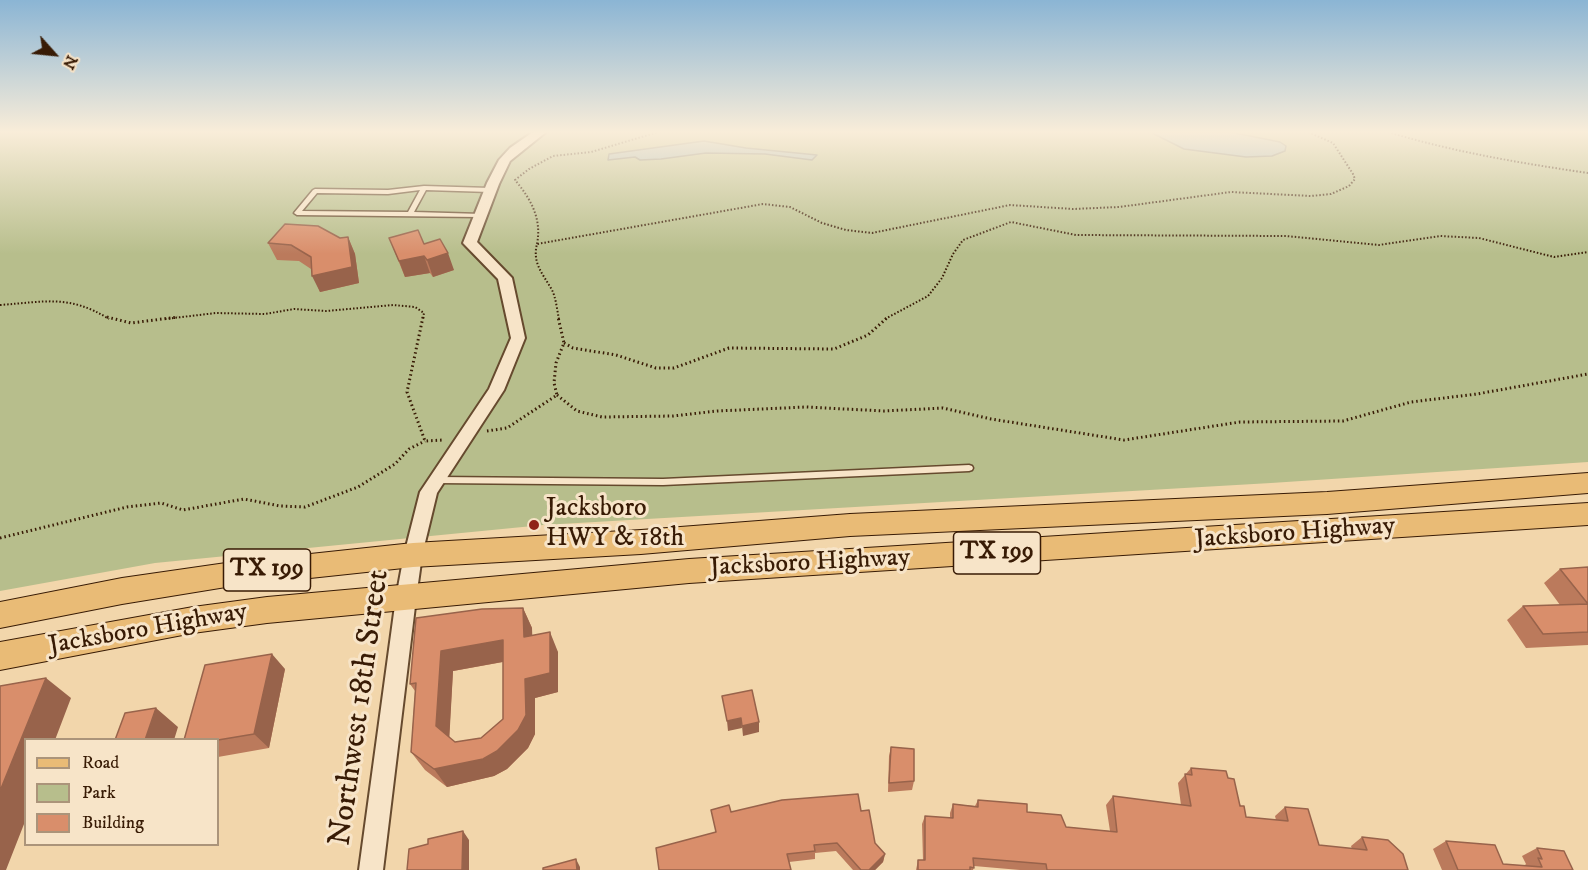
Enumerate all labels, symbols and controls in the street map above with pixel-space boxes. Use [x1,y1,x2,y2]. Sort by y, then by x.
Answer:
north arrow [24,24,84,84]
text: N [58,52,82,73]
place label: Jacksboro HWY & 18th [546,494,684,556]
street label: Jacksboro Highway [1194,511,1396,557]
marker: Jacksboro HWY & 18th [527,518,541,532]
road number: TX 199 [954,532,1040,574]
street label: Jacksboro Highway [709,543,911,585]
road number: TX 199 [224,549,310,591]
street label: Northwest 18th Street [323,567,399,849]
street label: Jacksboro Highway [46,597,250,663]
legend [24,738,219,846]
text: Road [82,752,119,774]
text: Park [82,782,116,804]
text: Building [82,812,144,834]

